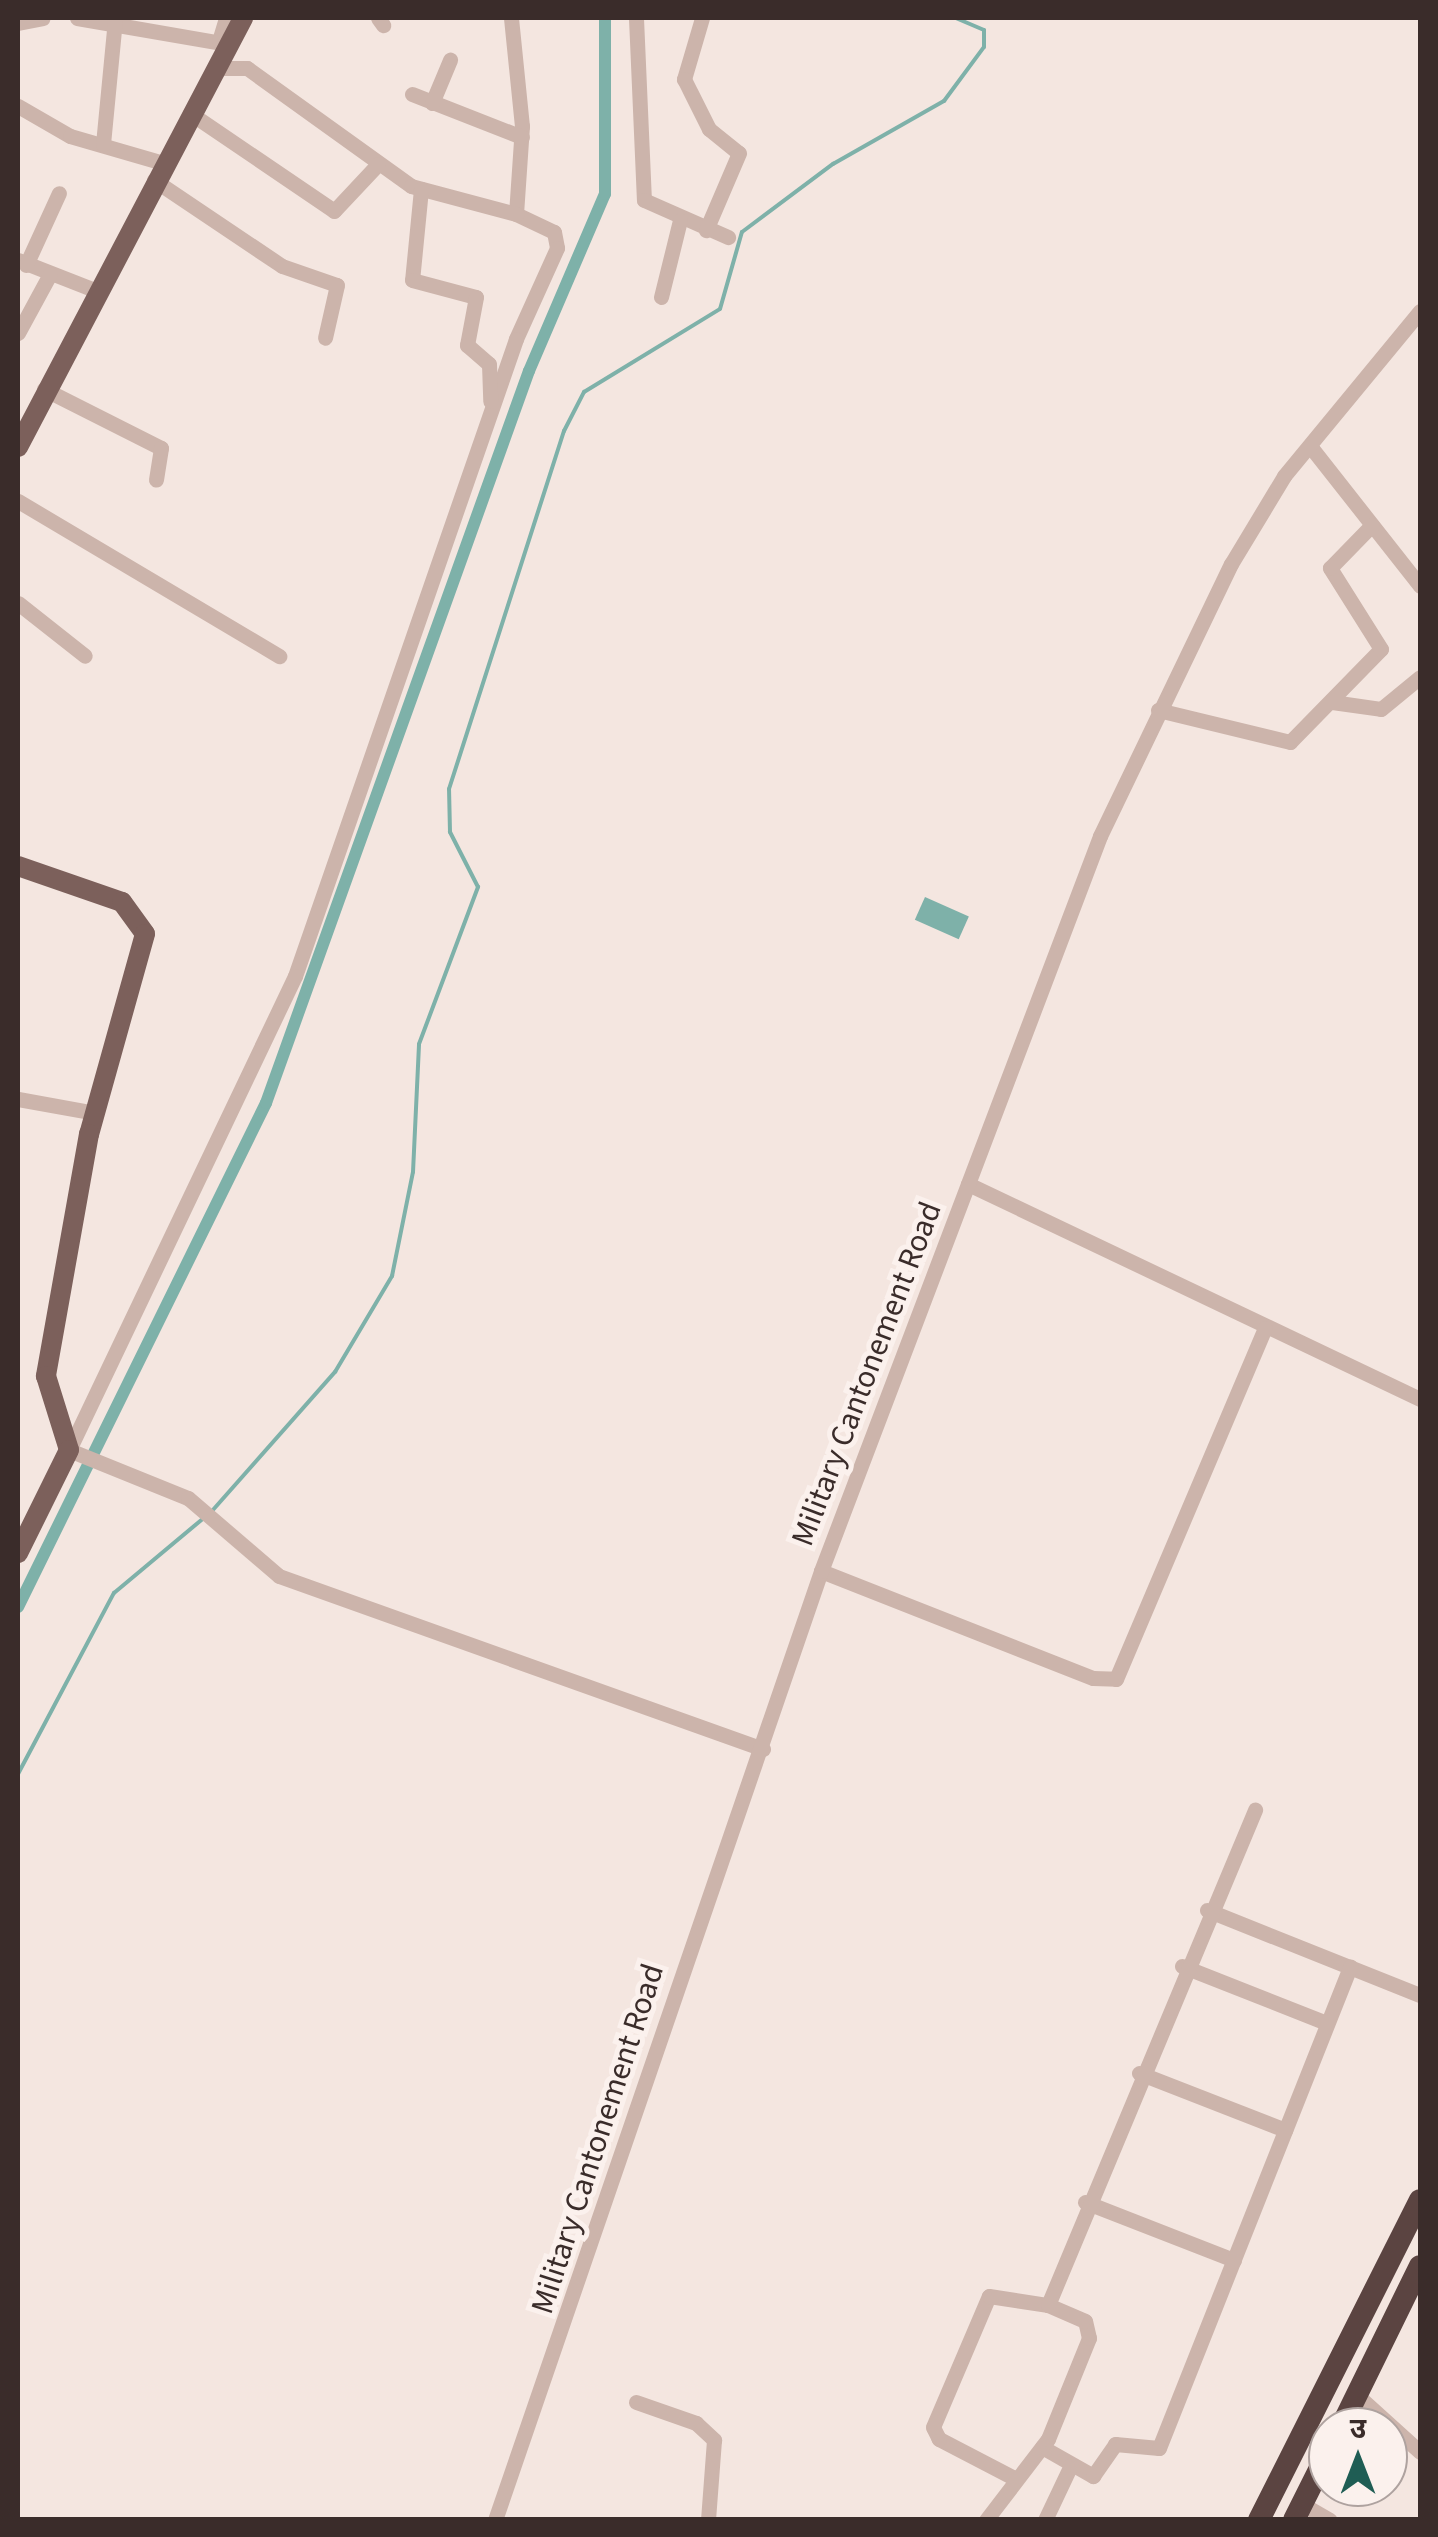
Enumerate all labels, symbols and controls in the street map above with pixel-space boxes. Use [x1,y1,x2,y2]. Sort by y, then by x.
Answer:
street label: Military Cantonement Road [784,1197,950,1551]
street label: Military Cantonement Road [523,1959,673,2319]
north arrow [1308,2407,1408,2507]
text: उ [1350,2409,1366,2449]

